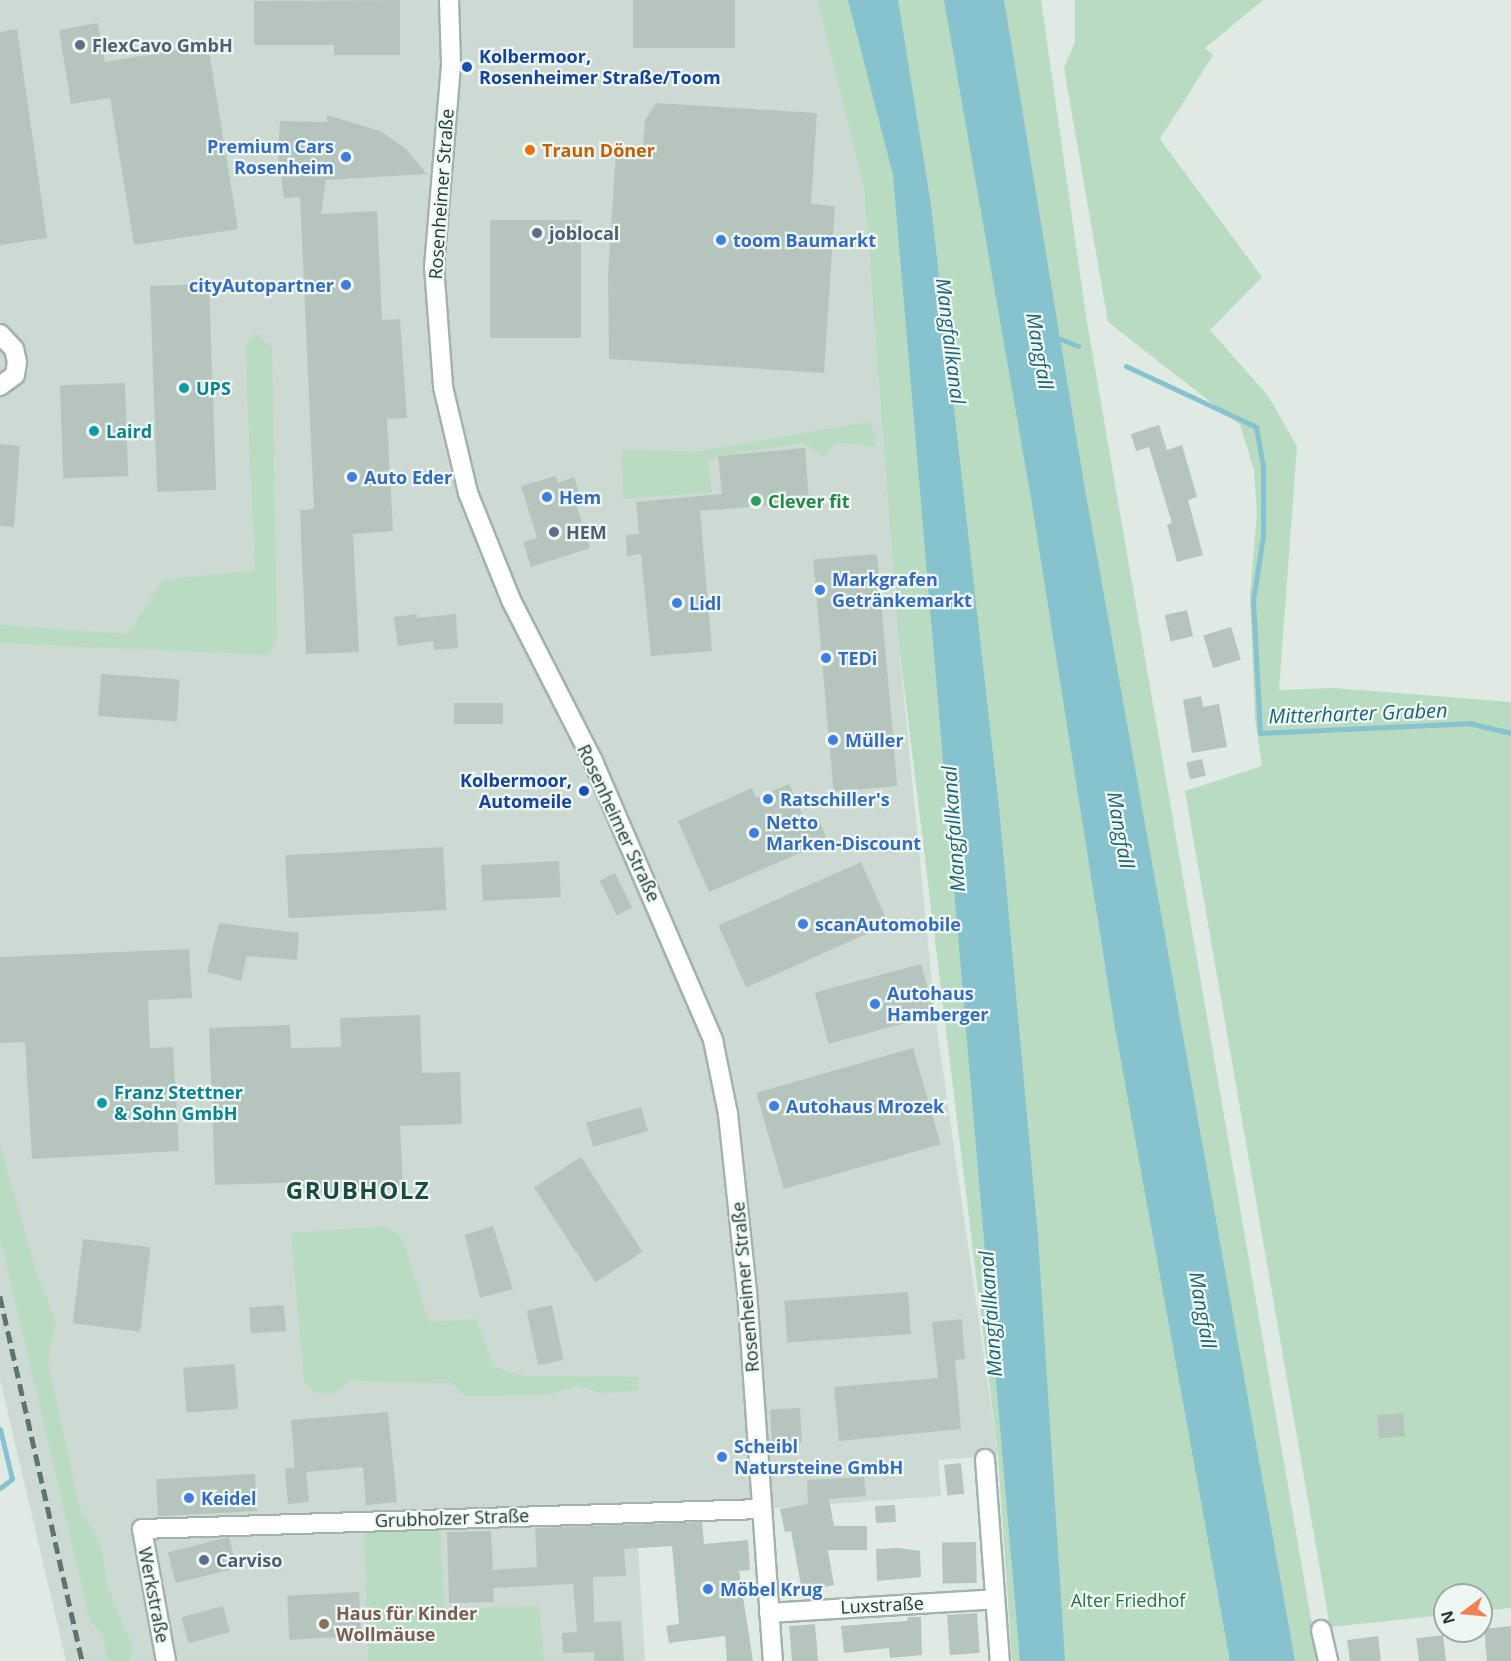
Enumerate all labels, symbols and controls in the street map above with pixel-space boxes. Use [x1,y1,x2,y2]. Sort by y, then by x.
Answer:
place label: FlexCavo GmbH [92,34,233,56]
marker: FlexCavo GmbH [73,38,87,52]
place label: Kolbermoor, Rosenheimer Straße/Toom [479,46,721,88]
marker: Kolbermoor, Rosenheimer Straße/Toom [460,60,474,74]
street label: Rosenheimer Straße [424,108,458,280]
place label: Premium Cars Rosenheim [207,136,334,178]
place label: Traun Döner [542,139,655,161]
marker: Traun Döner [523,143,537,157]
marker: Premium Cars Rosenheim [339,150,353,164]
place label: joblocal [549,222,619,244]
marker: joblocal [530,226,544,240]
place label: toom Baumarkt [733,229,876,251]
marker: toom Baumarkt [714,233,728,247]
place label: cityAutopartner [189,274,334,296]
water label: Mangfallkanal [931,277,971,405]
marker: cityAutopartner [339,278,353,292]
water label: Mangfall [1021,311,1059,391]
place label: UPS [196,377,231,399]
marker: UPS [177,381,191,395]
place label: Laird [106,420,152,442]
marker: Laird [87,424,101,438]
place label: Auto Eder [364,466,452,488]
marker: Auto Eder [345,470,359,484]
place label: Hem [559,486,601,508]
marker: Hem [540,490,554,504]
place label: Clever fit [768,490,850,512]
marker: Clever fit [749,494,763,508]
place label: HEM [566,521,607,543]
marker: HEM [547,525,561,539]
place label: Markgrafen Getränkemarkt [832,569,972,612]
marker: Markgrafen Getränkemarkt [813,583,827,597]
place label: Lidl [689,592,722,614]
marker: Lidl [670,596,684,610]
place label: TEDi [838,647,877,669]
marker: TEDi [819,651,833,665]
water label: Mitterharter Graben [1268,698,1448,728]
place label: Müller [845,729,904,751]
marker: Müller [826,733,840,747]
street label: Rosenheimer Straße [573,741,665,905]
water label: Mangfallkanal [937,765,969,893]
place label: Kolbermoor, Automeile [460,770,572,812]
marker: Kolbermoor, Automeile [577,784,591,798]
place label: Ratschiller's [780,788,890,810]
water label: Mangfall [1102,790,1140,870]
marker: Ratschiller's [761,792,775,806]
place label: Netto Marken-Discount [766,812,921,854]
marker: Netto Marken-Discount [747,826,761,840]
place label: scanAutomobile [815,913,961,935]
marker: scanAutomobile [796,917,810,931]
place label: Autohaus Hamberger [887,983,988,1026]
marker: Autohaus Hamberger [868,997,882,1011]
place label: Franz Stettner & Sohn GmbH [114,1082,243,1124]
place label: Autohaus Mrozek [786,1095,944,1117]
marker: Franz Stettner & Sohn GmbH [95,1096,109,1110]
marker: Autohaus Mrozek [767,1099,781,1113]
district label: GRUBHOLZ [286,1176,430,1204]
street label: Rosenheimer Straße [727,1201,763,1373]
water label: Mangfallkanal [974,1250,1006,1378]
water label: Mangfall [1184,1270,1222,1350]
place label: Scheibl Natursteine GmbH [734,1436,903,1478]
marker: Scheibl Natursteine GmbH [715,1450,729,1464]
place label: Keidel [201,1487,257,1509]
marker: Keidel [182,1491,196,1505]
street label: Grubholzer Straße [374,1505,530,1531]
street label: Werkstraße [134,1545,174,1645]
place label: Carviso [216,1549,282,1571]
marker: Carviso [197,1553,211,1567]
place label: Möbel Krug [720,1578,822,1600]
marker: Möbel Krug [701,1582,715,1596]
north arrow [1433,1583,1493,1643]
park label: Alter Friedhof [1071,1589,1185,1611]
street label: Luxstraße [840,1592,924,1618]
place label: Haus für Kinder Wollmäuse [336,1603,477,1646]
text: N [1435,1608,1460,1627]
marker: Haus für Kinder Wollmäuse [317,1617,331,1631]

